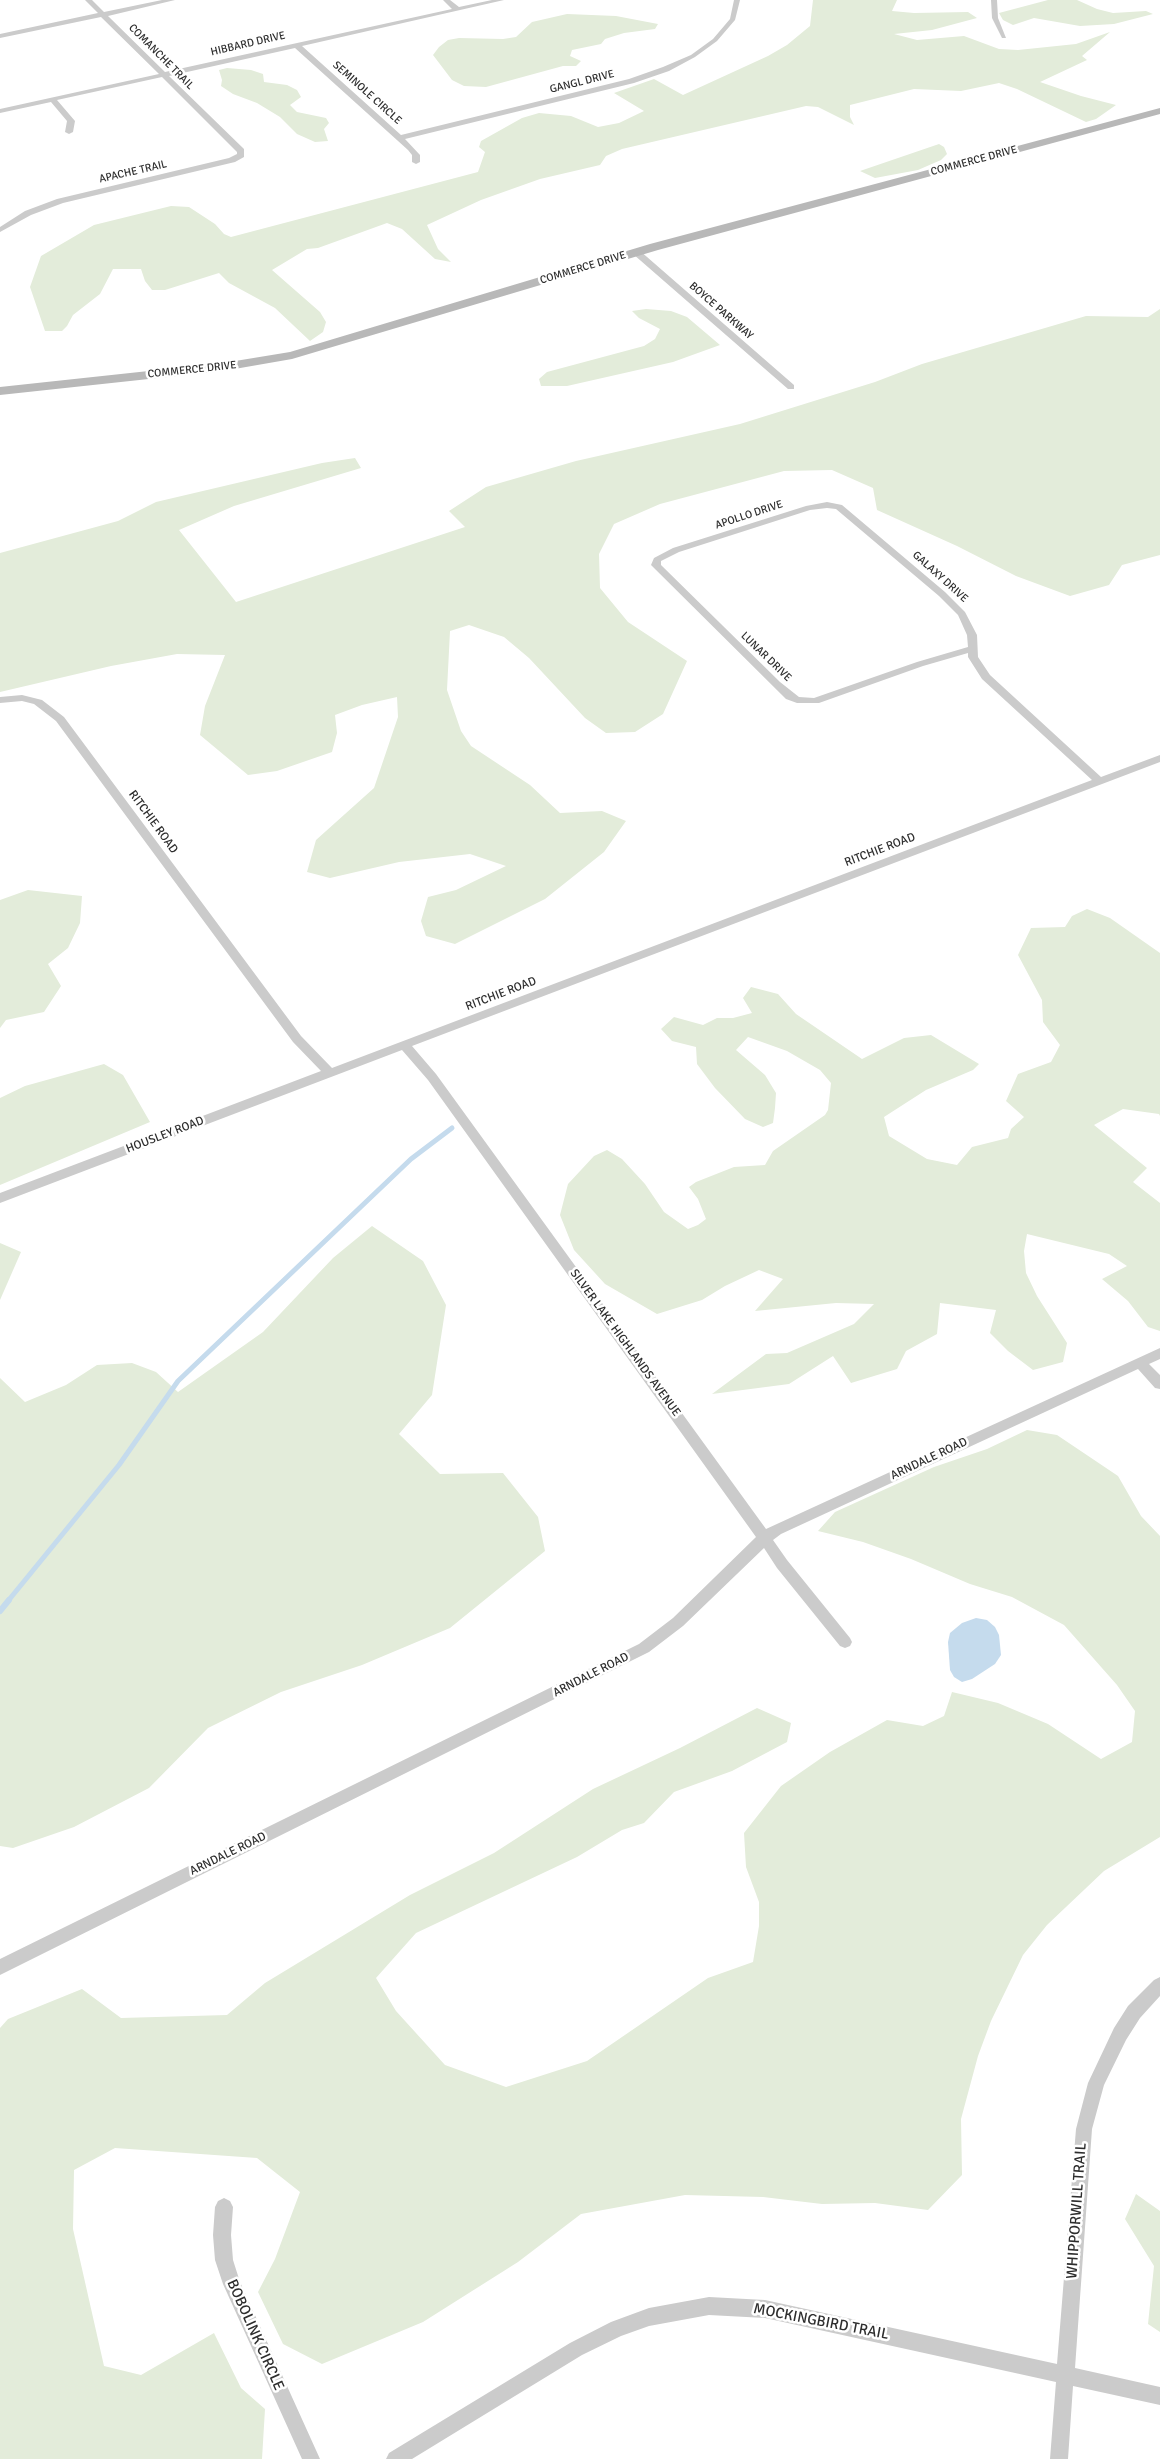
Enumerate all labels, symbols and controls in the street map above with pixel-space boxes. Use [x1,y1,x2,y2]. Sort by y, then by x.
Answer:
street label: COMANCHE TRAIL [126,22,196,92]
street label: HIBBARD DRIVE [209,29,287,59]
street label: SEMINOLE CIRCLE [330,59,404,127]
street label: GANGL DRIVE [548,68,616,96]
street label: COMMERCE DRIVE [929,143,1019,179]
street label: APACHE TRAIL [98,158,168,186]
street label: COMMERCE DRIVE [539,249,627,287]
street label: BOYCE PARKWAY [686,280,756,342]
street label: COMMERCE DRIVE [147,359,237,381]
street label: APOLLO DRIVE [713,498,785,532]
street label: GALAXY DRIVE [910,549,970,605]
street label: LUNAR DRIVE [738,629,794,685]
street label: RITCHIE ROAD [125,788,181,856]
street label: RITCHIE ROAD [843,830,917,870]
street label: RITCHIE ROAD [464,974,538,1014]
street label: HOUSLEY ROAD [124,1114,206,1156]
street label: SILVER LAKE HIGHLANDS AVENUE [567,1267,683,1419]
street label: ARNDALE ROAD [888,1435,970,1483]
street label: ARNDALE ROAD [551,1650,631,1700]
street label: ARNDALE ROAD [187,1829,269,1879]
street label: WHIPPORWILL TRAIL [1063,2142,1091,2280]
street label: BOBOLINK CIRCLE [222,2277,288,2393]
street label: MOCKINGBIRD TRAIL [752,2300,890,2344]

